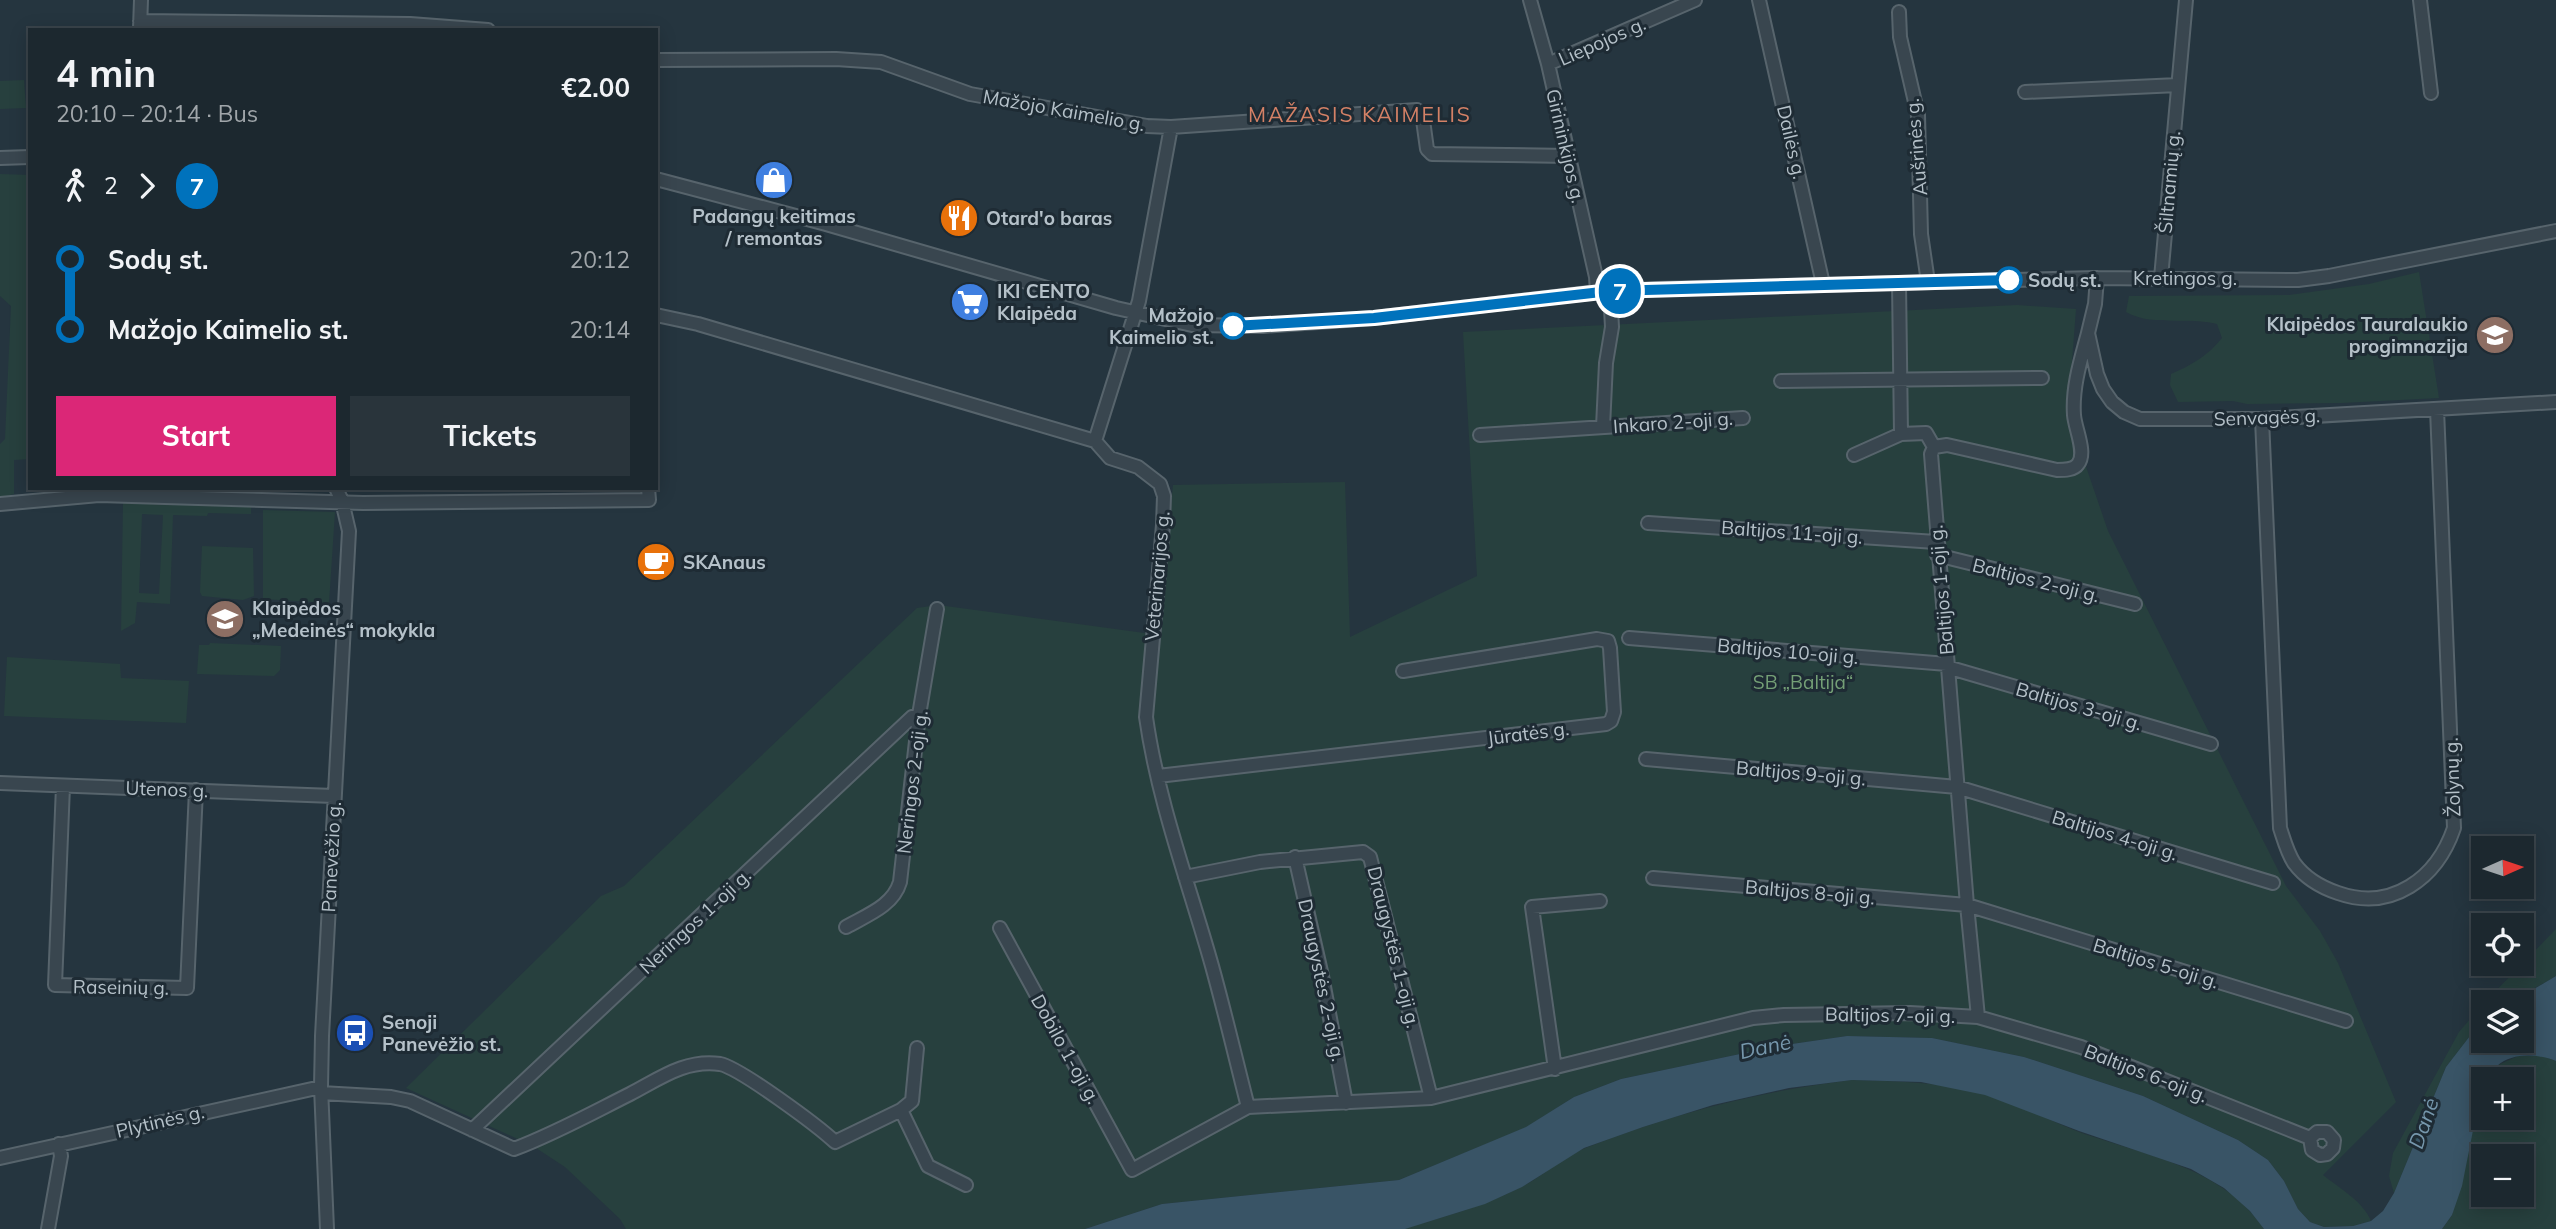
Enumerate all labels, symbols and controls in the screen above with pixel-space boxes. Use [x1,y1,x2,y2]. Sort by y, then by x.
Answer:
street label: Liepojos g. [1555,11,1649,71]
text: 4 min [56,49,156,97]
text: €2.00 [561,71,630,104]
street label: Mažojo Kaimelio g. [981,84,1147,136]
street label: Girininkijos g. [1541,87,1591,205]
street label: Aušrinės g. [1900,97,1932,197]
text: 20:10 – 20:14 · Bus [56,99,258,128]
district label: MAŽASIS KAIMELIS [1248,101,1472,127]
street label: Dailės g. [1772,103,1812,181]
street label: Šiltnamių g. [2153,130,2185,234]
shop icon: Padangų keitimas / remontas [753,159,795,201]
icon: walk [56,167,94,205]
icon: forward [128,167,166,205]
text: 2 [104,171,118,200]
text: 7 [190,171,204,201]
restaurant icon: Otard'o baras [938,197,980,239]
place label: Padangų keitimas / remontas [692,204,856,250]
place label: Otard'o baras [986,206,1112,230]
text: Sodų st. [108,243,209,276]
text: 20:12 [570,245,630,274]
street label: Kretingos g. [2133,266,2237,290]
marker: Sodų st. [1996,267,2022,293]
line badge: 7 [1597,268,1643,314]
place label: Sodų st. [2028,268,2102,292]
text: 7 [1613,276,1627,306]
place label: IKI CENTO Klaipėda [997,279,1090,325]
supermarket icon: IKI CENTO Klaipėda [949,281,991,323]
place label: Mažojo Kaimelio st. [1109,303,1214,349]
place label: Klaipėdos Tauralaukio progimnazija [2266,312,2468,358]
text: Mažojo Kaimelio st. [108,313,348,346]
marker: Mažojo Kaimelio st. [1220,313,1246,339]
school or university icon: Klaipėdos Tauralaukio progimnazija [2474,314,2516,356]
text: 20:14 [570,315,630,344]
button: Start [56,396,336,476]
button: Tickets [350,396,630,476]
street label: Senvagės g. [2213,403,2321,431]
street label: Inkaro 2-oji g. [1612,406,1734,438]
street label: Veterinarijos g. [1139,510,1175,642]
street label: Baltijos 11-oji g. [1721,515,1863,549]
street label: Baltijos 1-oji g. [1923,524,1959,656]
cafe icon: SKAnaus [635,541,677,583]
place label: SKAnaus [683,550,766,574]
street label: Baltijos 2-oji g. [1970,553,2102,607]
place label: Klaipėdos „Medeinės“ mokykla [252,596,435,642]
school or university icon: Klaipėdos „Medeinės“ mokykla [204,598,246,640]
street label: Baltijos 10-oji g. [1716,633,1860,669]
park label: SB „Baltija“ [1753,670,1853,694]
street label: Baltijos 3-oji g. [2013,677,2145,735]
street label: Neringos 2-oji g. [891,709,933,855]
street label: Jūratės g. [1486,716,1570,750]
street label: Žolynų g. [2439,737,2465,817]
street label: Baltijos 9-oji g. [1735,755,1867,791]
street label: Utenos g. [125,776,209,802]
street label: Panevėžio g. [316,801,346,913]
street label: Baltijos 4-oji g. [2049,804,2181,866]
north arrow [2471,836,2534,900]
map controls [2471,836,2534,1207]
street label: Neringos 1-oji g. [634,863,756,979]
street label: Draugystės 1-oji g. [1362,864,1426,1030]
street label: Baltijos 8-oji g. [1744,874,1876,910]
street label: Draugystės 2-oji g. [1293,896,1351,1064]
button: locate [2471,913,2534,976]
street label: Baltijos 5-oji g. [2090,932,2222,994]
street label: Raseinių g. [73,974,169,1000]
street label: Dobilo 1-oji g. [1026,990,1106,1108]
button: layers [2471,990,2534,1053]
street label: Baltijos 7-oji g. [1825,1002,1955,1028]
place label: Senoji Panevėžio st. [382,1010,501,1056]
bus stop icon: Senoji Panevėžio st. [334,1012,376,1054]
water label: Danė [1737,1028,1793,1064]
street label: Baltijos 6-oji g. [2081,1038,2211,1108]
button: + [2471,1067,2534,1130]
water label: Danė [2402,1094,2444,1152]
street label: Plytinės g. [113,1099,207,1143]
button: − [2471,1144,2534,1207]

